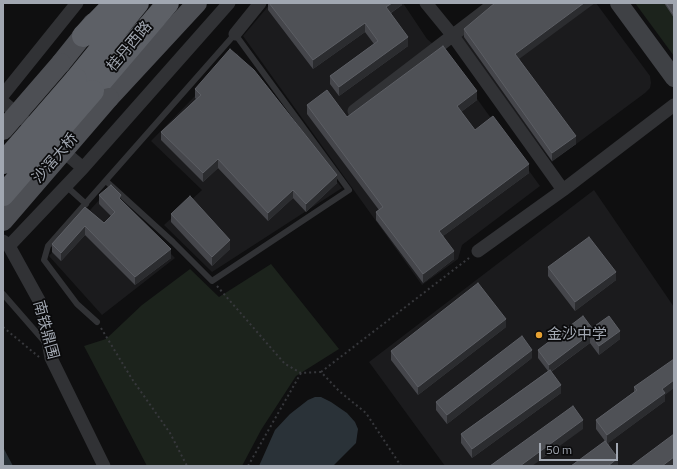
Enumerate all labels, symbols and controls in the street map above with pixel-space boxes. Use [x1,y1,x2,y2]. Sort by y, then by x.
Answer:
street label: 桂丹西路 [104,18,156,76]
street label: 沙滘大桥 [30,130,82,188]
street label: 南铁鼎围 [29,299,61,361]
place label: 金沙中学 [547,326,607,344]
marker: 金沙中学 [534,330,544,340]
scale bar [541,435,620,461]
text: 50 m [546,440,572,459]

